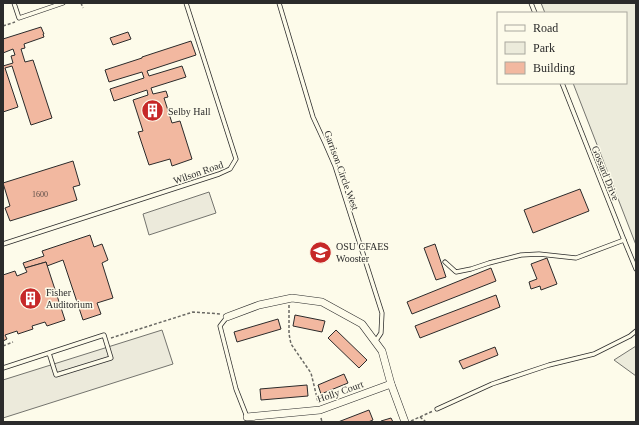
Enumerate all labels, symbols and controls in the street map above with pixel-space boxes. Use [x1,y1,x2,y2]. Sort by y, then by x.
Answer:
legend [497,12,627,84]
text: Road [533,21,558,35]
text: Park [533,41,555,55]
text: Building [533,61,575,75]
building icon: Selby Hall [139,98,165,124]
place label: Selby Hall [168,106,211,117]
street label: Garrison Circle West [322,129,361,212]
street label: Gossard Drive [590,144,622,203]
street label: Wilson Road [172,159,225,186]
house number: 1600 [32,190,48,199]
school or university icon: OSU CFAES Wooster [307,239,333,265]
place label: OSU CFAES Wooster [336,241,389,264]
building icon: Fisher Auditorium [17,285,43,311]
place label: Fisher Auditorium [46,287,93,310]
street label: Holly Court [316,378,365,404]

